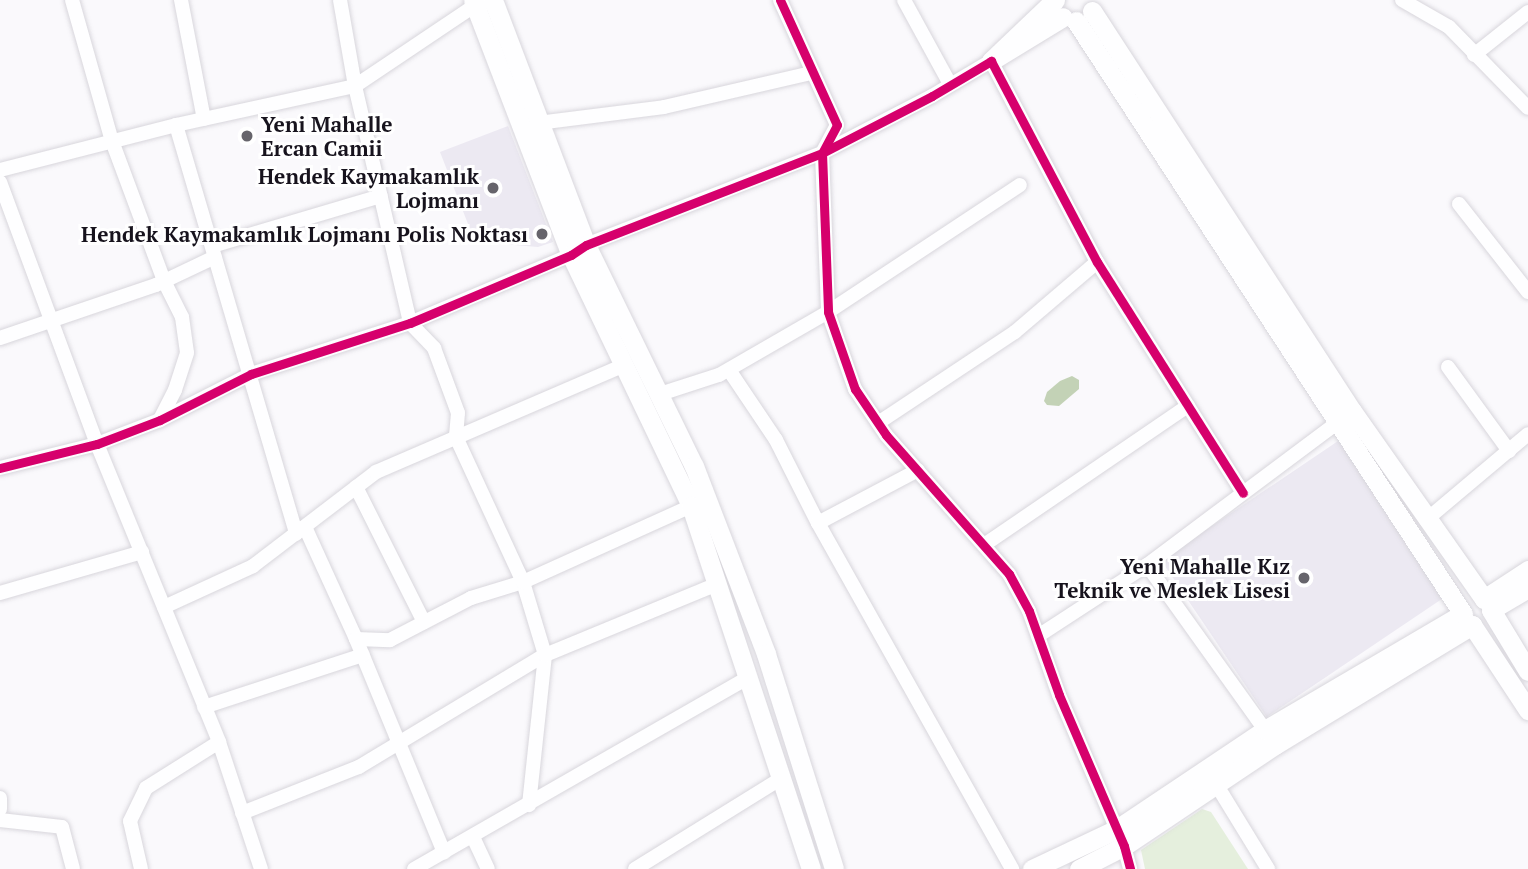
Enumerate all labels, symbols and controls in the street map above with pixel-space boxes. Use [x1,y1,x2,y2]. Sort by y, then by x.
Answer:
place label: Yeni Mahalle Ercan Camii [261,111,393,161]
marker: Yeni Mahalle Ercan Camii [239,128,255,144]
place label: Hendek Kaymakamlık Lojmanı [258,163,479,213]
marker: Hendek Kaymakamlık Lojmanı [485,180,501,196]
place label: Hendek Kaymakamlık Lojmanı Polis Noktası [81,221,528,247]
marker: Hendek Kaymakamlık Lojmanı Polis Noktası [534,226,550,242]
place label: Yeni Mahalle Kız Teknik ve Meslek Lisesi [1054,553,1290,603]
marker: Yeni Mahalle Kız Teknik ve Meslek Lisesi [1296,570,1312,586]

